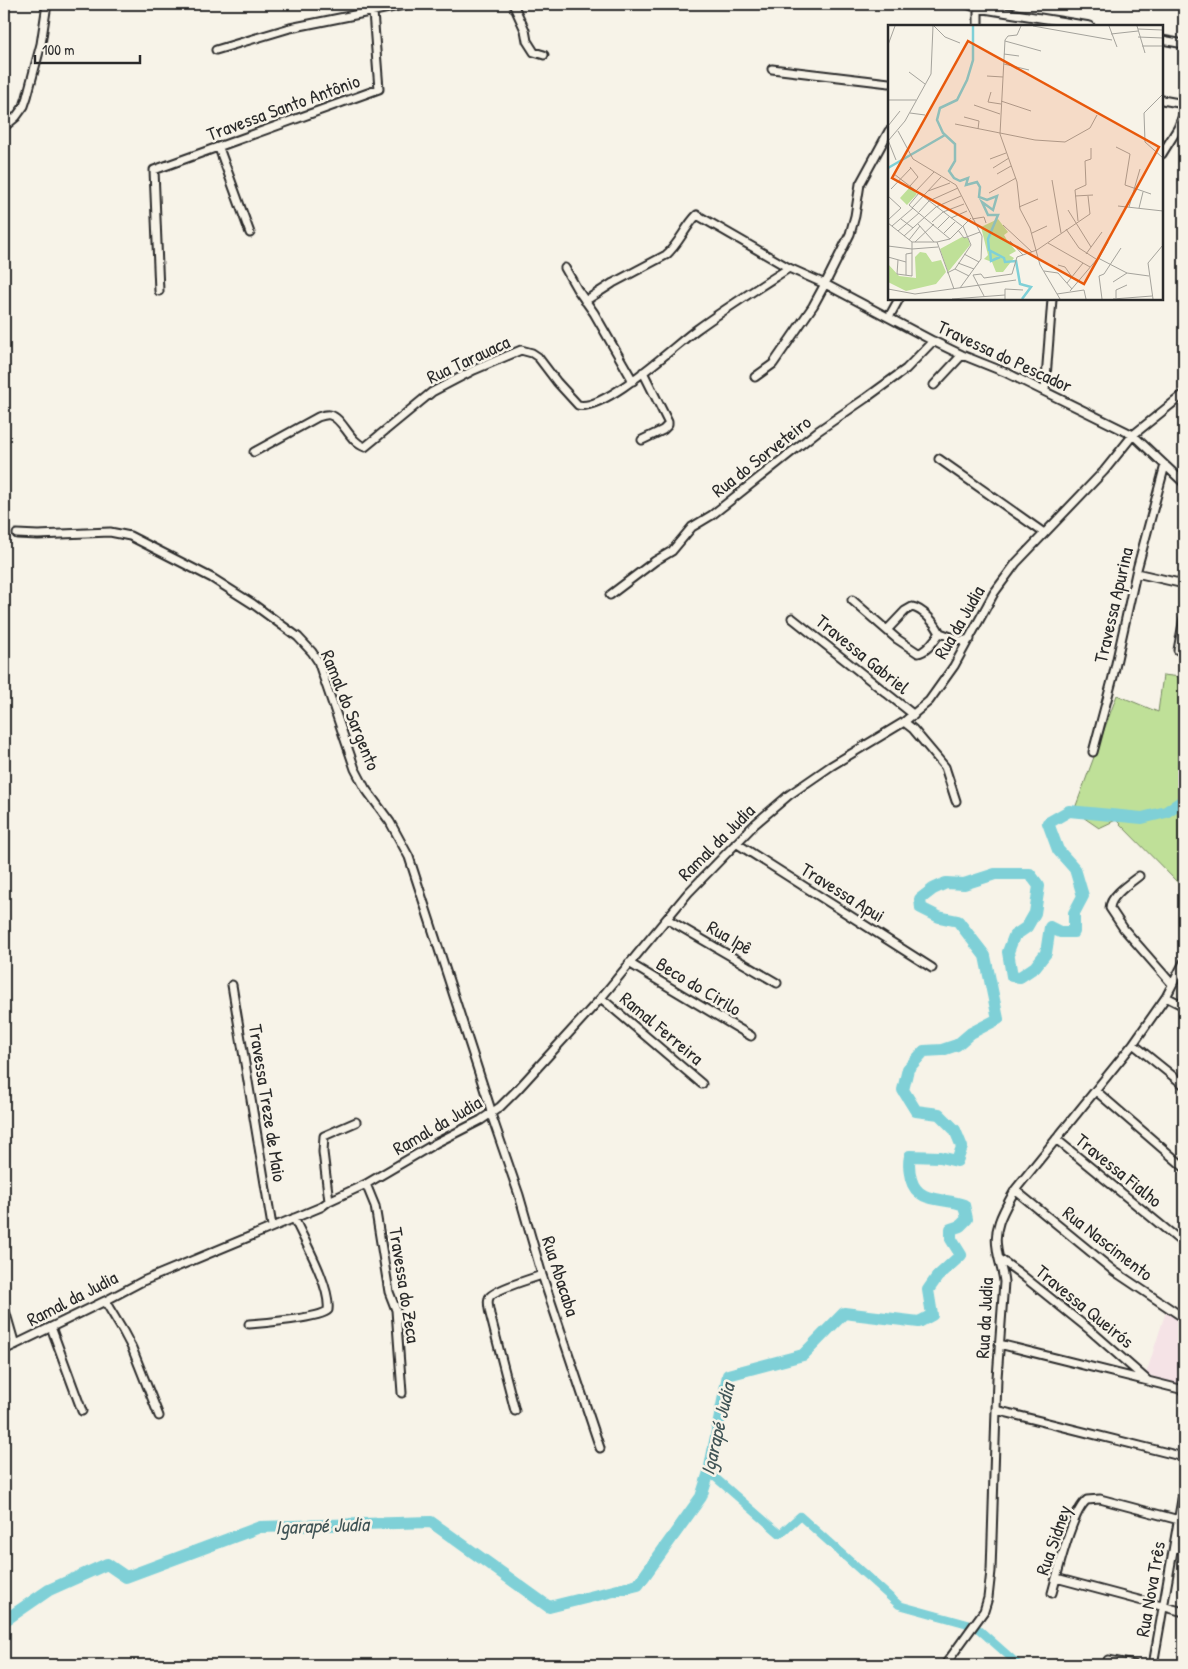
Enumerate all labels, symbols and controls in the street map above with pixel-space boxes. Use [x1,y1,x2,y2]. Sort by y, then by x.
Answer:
inset map [888,25,1163,300]
scale bar [35,32,140,64]
text: 100 m [42,39,75,60]
street label: Travessa Santo Antônio [203,67,363,147]
street label: Travessa do Pescador [933,313,1077,399]
street label: Rua Tarauaca [422,328,514,390]
street label: Rua do Sorveteiro [706,409,816,503]
street label: Travessa Apurina [1087,544,1139,665]
street label: Rua da Judia [927,580,991,664]
street label: Travessa Gabriel [811,608,916,701]
street label: Ramal do Sargento [315,646,387,774]
street label: Ramal da Judia [672,797,761,886]
street label: Travessa Apui [796,856,890,928]
street label: Rua Ipê [703,914,758,961]
street label: Beco do Cirilo [652,950,747,1022]
street label: Ramal Ferreira [615,985,710,1071]
street label: Travessa Treze de Maio [243,1022,293,1184]
street label: Ramal da Judia [388,1089,487,1161]
street label: Travessa Fialho [1070,1127,1168,1213]
street label: Rua Nascimento [1058,1200,1159,1287]
street label: Travessa do Zeca [383,1225,427,1345]
street label: Rua Abacaba [536,1233,586,1320]
street label: Travessa Queirós [1030,1258,1140,1354]
street label: Ramal da Judia [22,1264,122,1332]
street label: Rua da Judia [969,1276,999,1359]
water label: Igarapé Judia [693,1378,742,1478]
street label: Rua Sidney [1029,1501,1077,1579]
water label: Igarapé Judia [275,1510,371,1541]
street label: Rua Nova Três [1129,1539,1171,1639]

